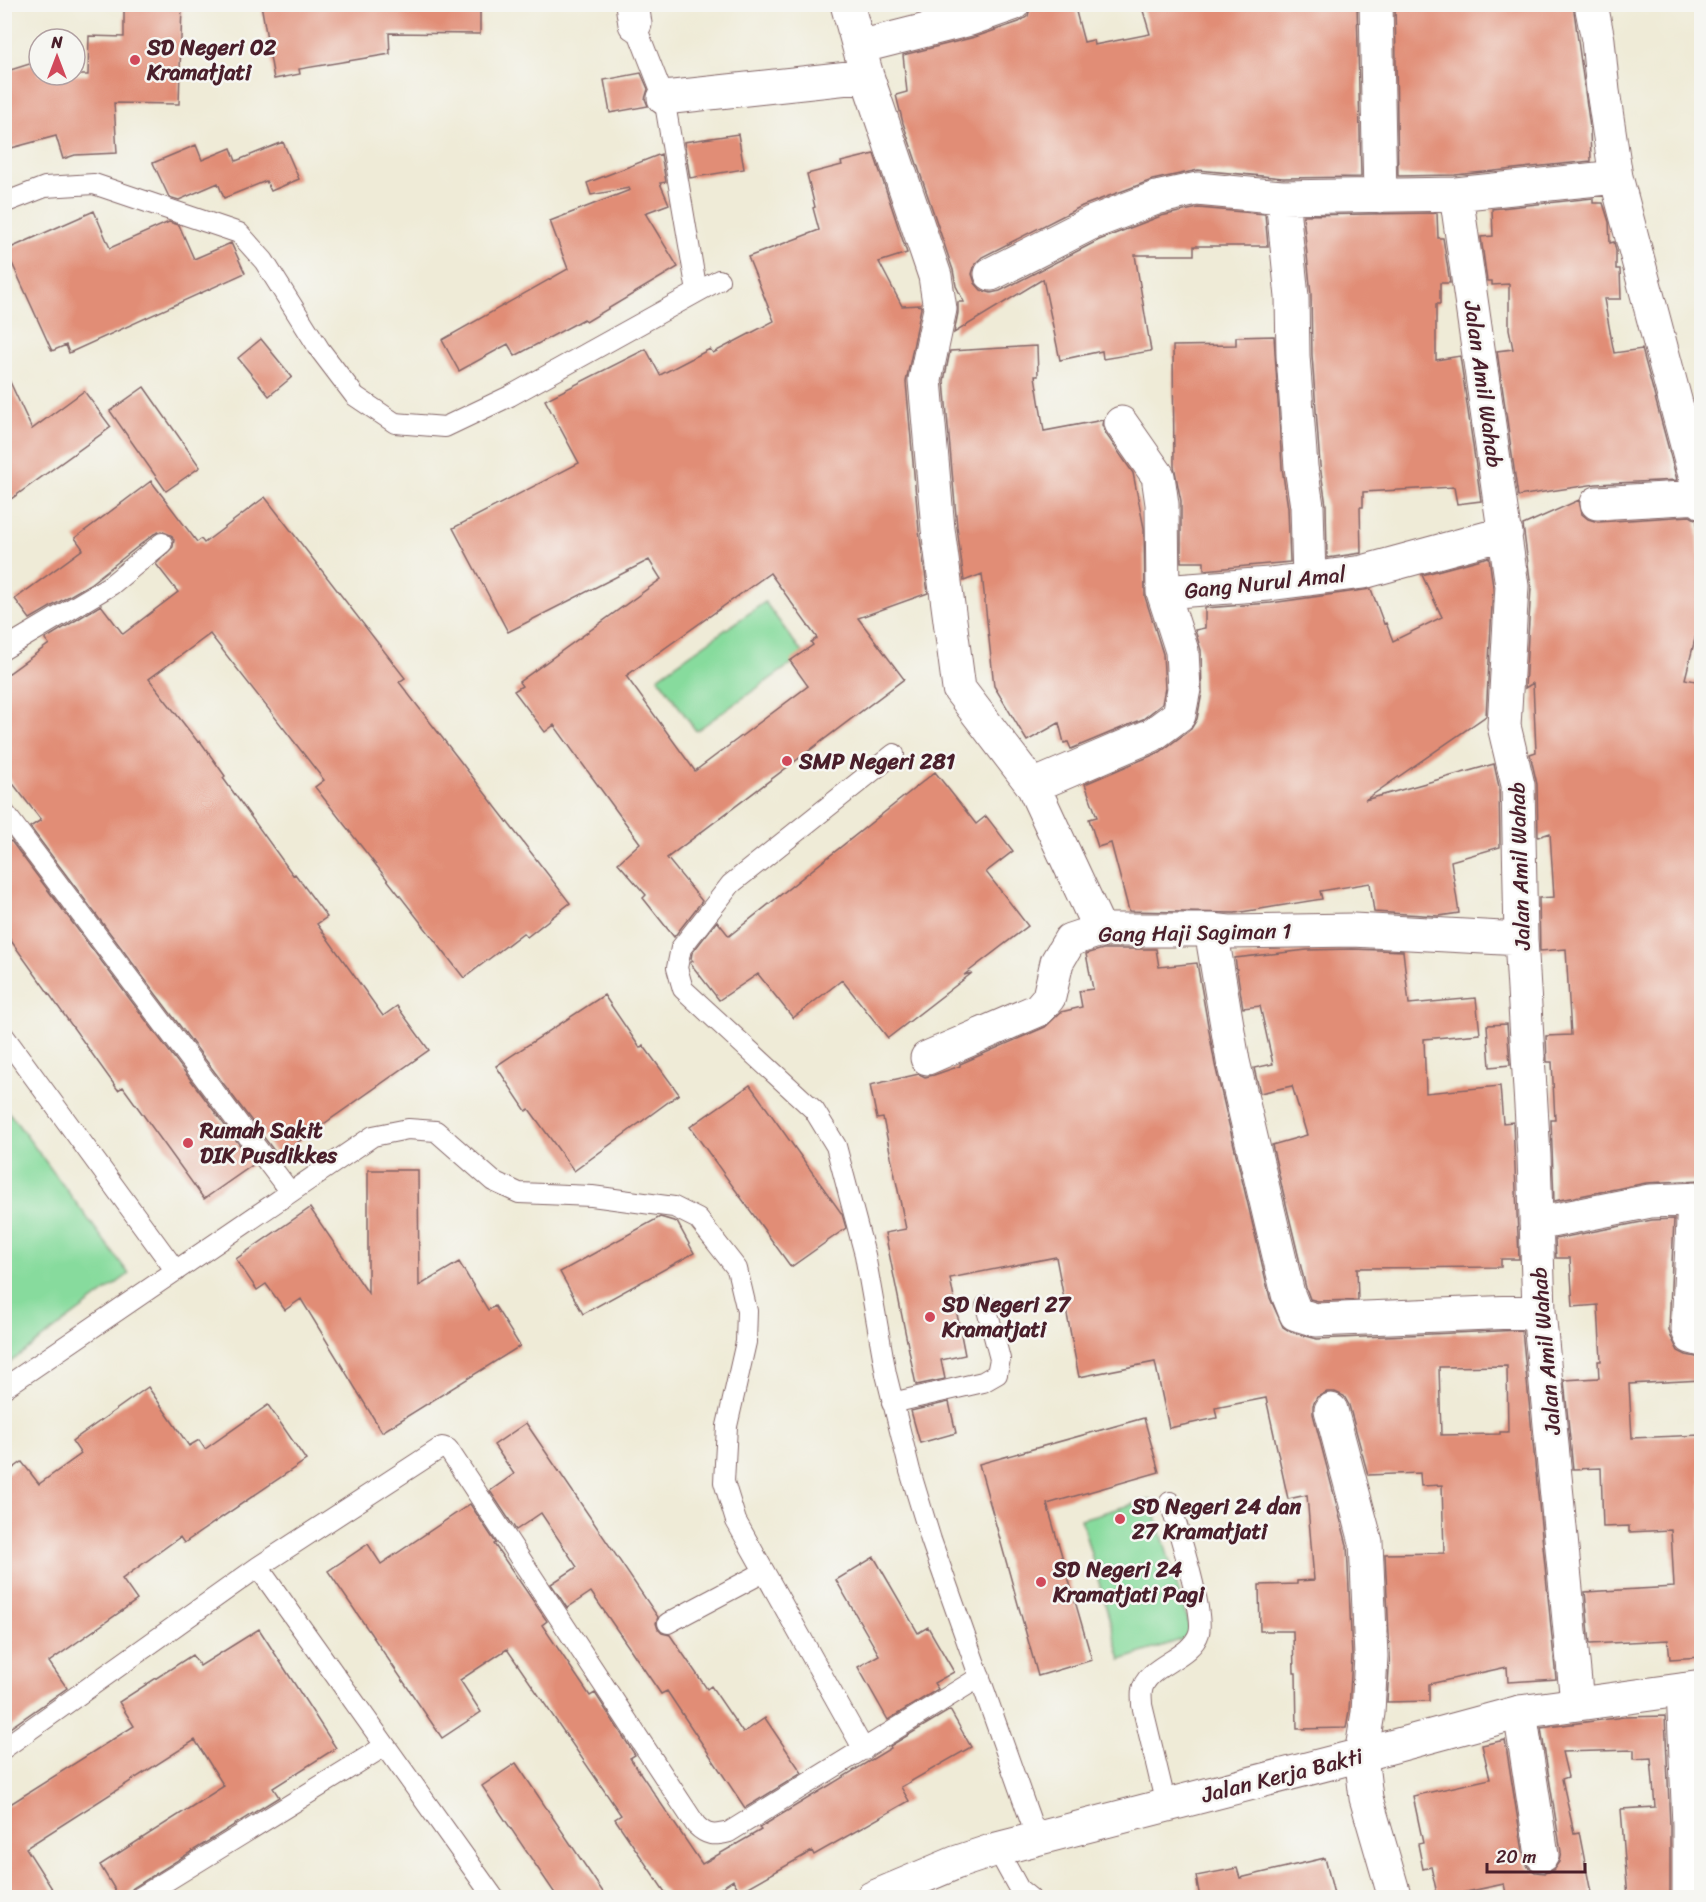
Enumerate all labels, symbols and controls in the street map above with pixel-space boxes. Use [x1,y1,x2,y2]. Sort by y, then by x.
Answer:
north arrow [27,27,87,87]
text: N [50,28,63,57]
place label: SD Negeri 02 Kramatjati [146,28,277,92]
marker: SD Negeri 02 Kramatjati [128,53,142,67]
street label: Jalan Amil Wahab [1452,297,1515,470]
street label: Gang Nurul Amal [1182,555,1348,610]
place label: SMP Negeri 281 [798,742,956,781]
marker: SMP Negeri 281 [780,754,794,768]
street label: Jalan Amil Wahab [1497,781,1542,952]
street label: Gang Haji Sagiman 1 [1098,911,1292,954]
place label: Rumah Sakit DIK Pusdikkes [199,1111,338,1175]
marker: Rumah Sakit DIK Pusdikkes [181,1136,195,1150]
street label: Jalan Amil Wahab [1519,1265,1572,1437]
place label: SD Negeri 27 Kramatjati [941,1285,1072,1349]
marker: SD Negeri 27 Kramatjati [923,1310,937,1324]
place label: SD Negeri 24 dan 27 Kramatjati [1131,1487,1301,1551]
marker: SD Negeri 24 dan 27 Kramatjati [1113,1512,1127,1526]
place label: SD Negeri 24 Kramatjati Pagi [1052,1550,1205,1614]
marker: SD Negeri 24 Kramatjati Pagi [1034,1575,1048,1589]
street label: Jalan Kerja Bakti [1196,1736,1368,1815]
scale bar [1487,1836,1584,1874]
text: 20 m [1496,1841,1536,1873]

